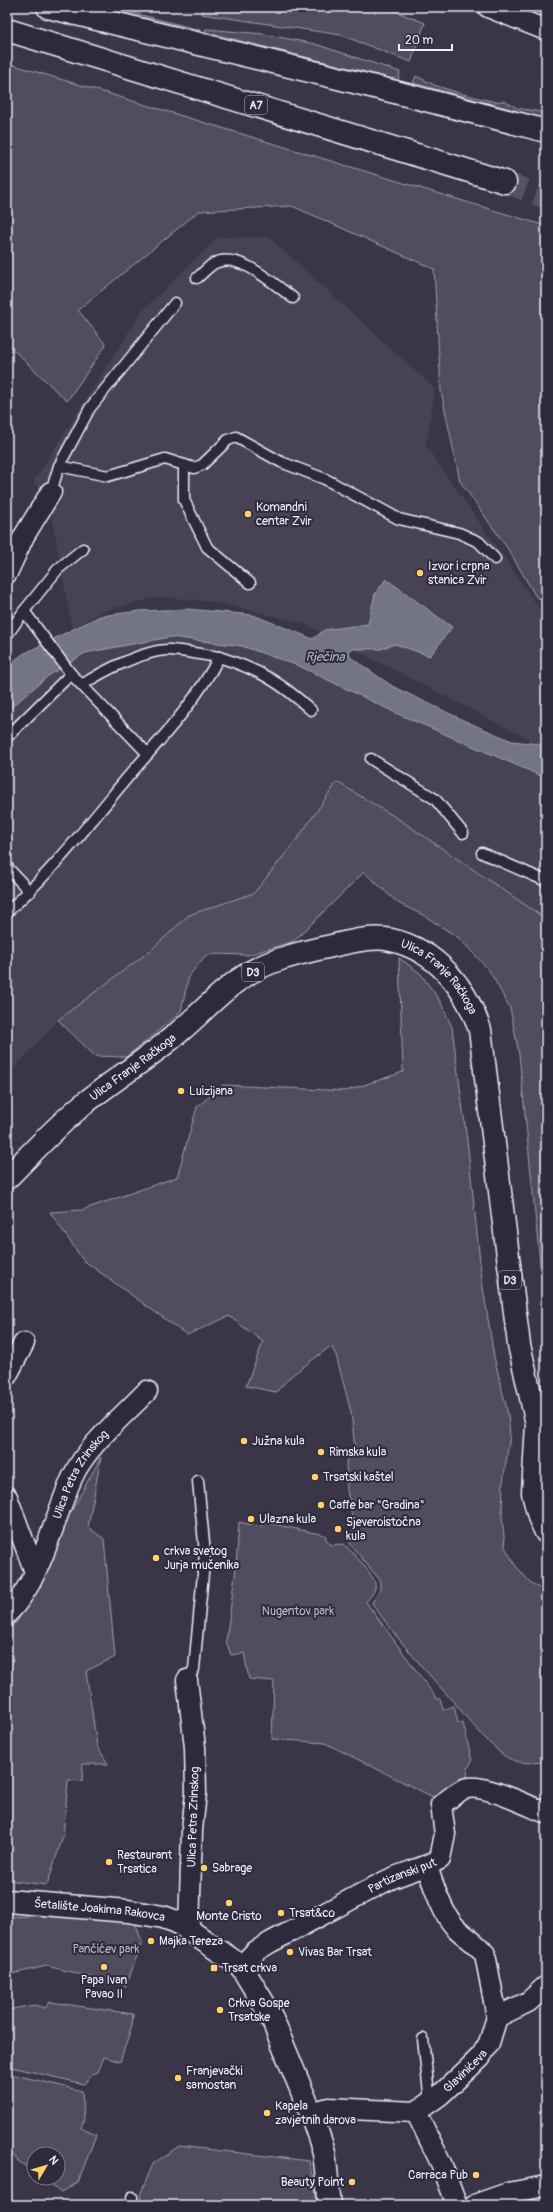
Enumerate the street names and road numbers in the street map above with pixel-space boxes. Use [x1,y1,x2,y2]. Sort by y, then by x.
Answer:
road number: A7 [245,96,267,114]
street label: Ulica Franje Račkoga [399,936,480,1017]
road number: D3 [242,963,264,981]
street label: Ulica Franje Račkoga [87,1030,180,1104]
road number: D3 [499,1271,521,1289]
street label: Ulica Petra Zrinskog [50,1427,112,1521]
street label: Ulica Petra Zrinskog [184,1766,203,1868]
street label: Partizanski put [366,1855,439,1897]
street label: Šetalište Joakima Rakovca [33,1895,167,1925]
street label: Glavinićeva [440,2047,491,2096]

